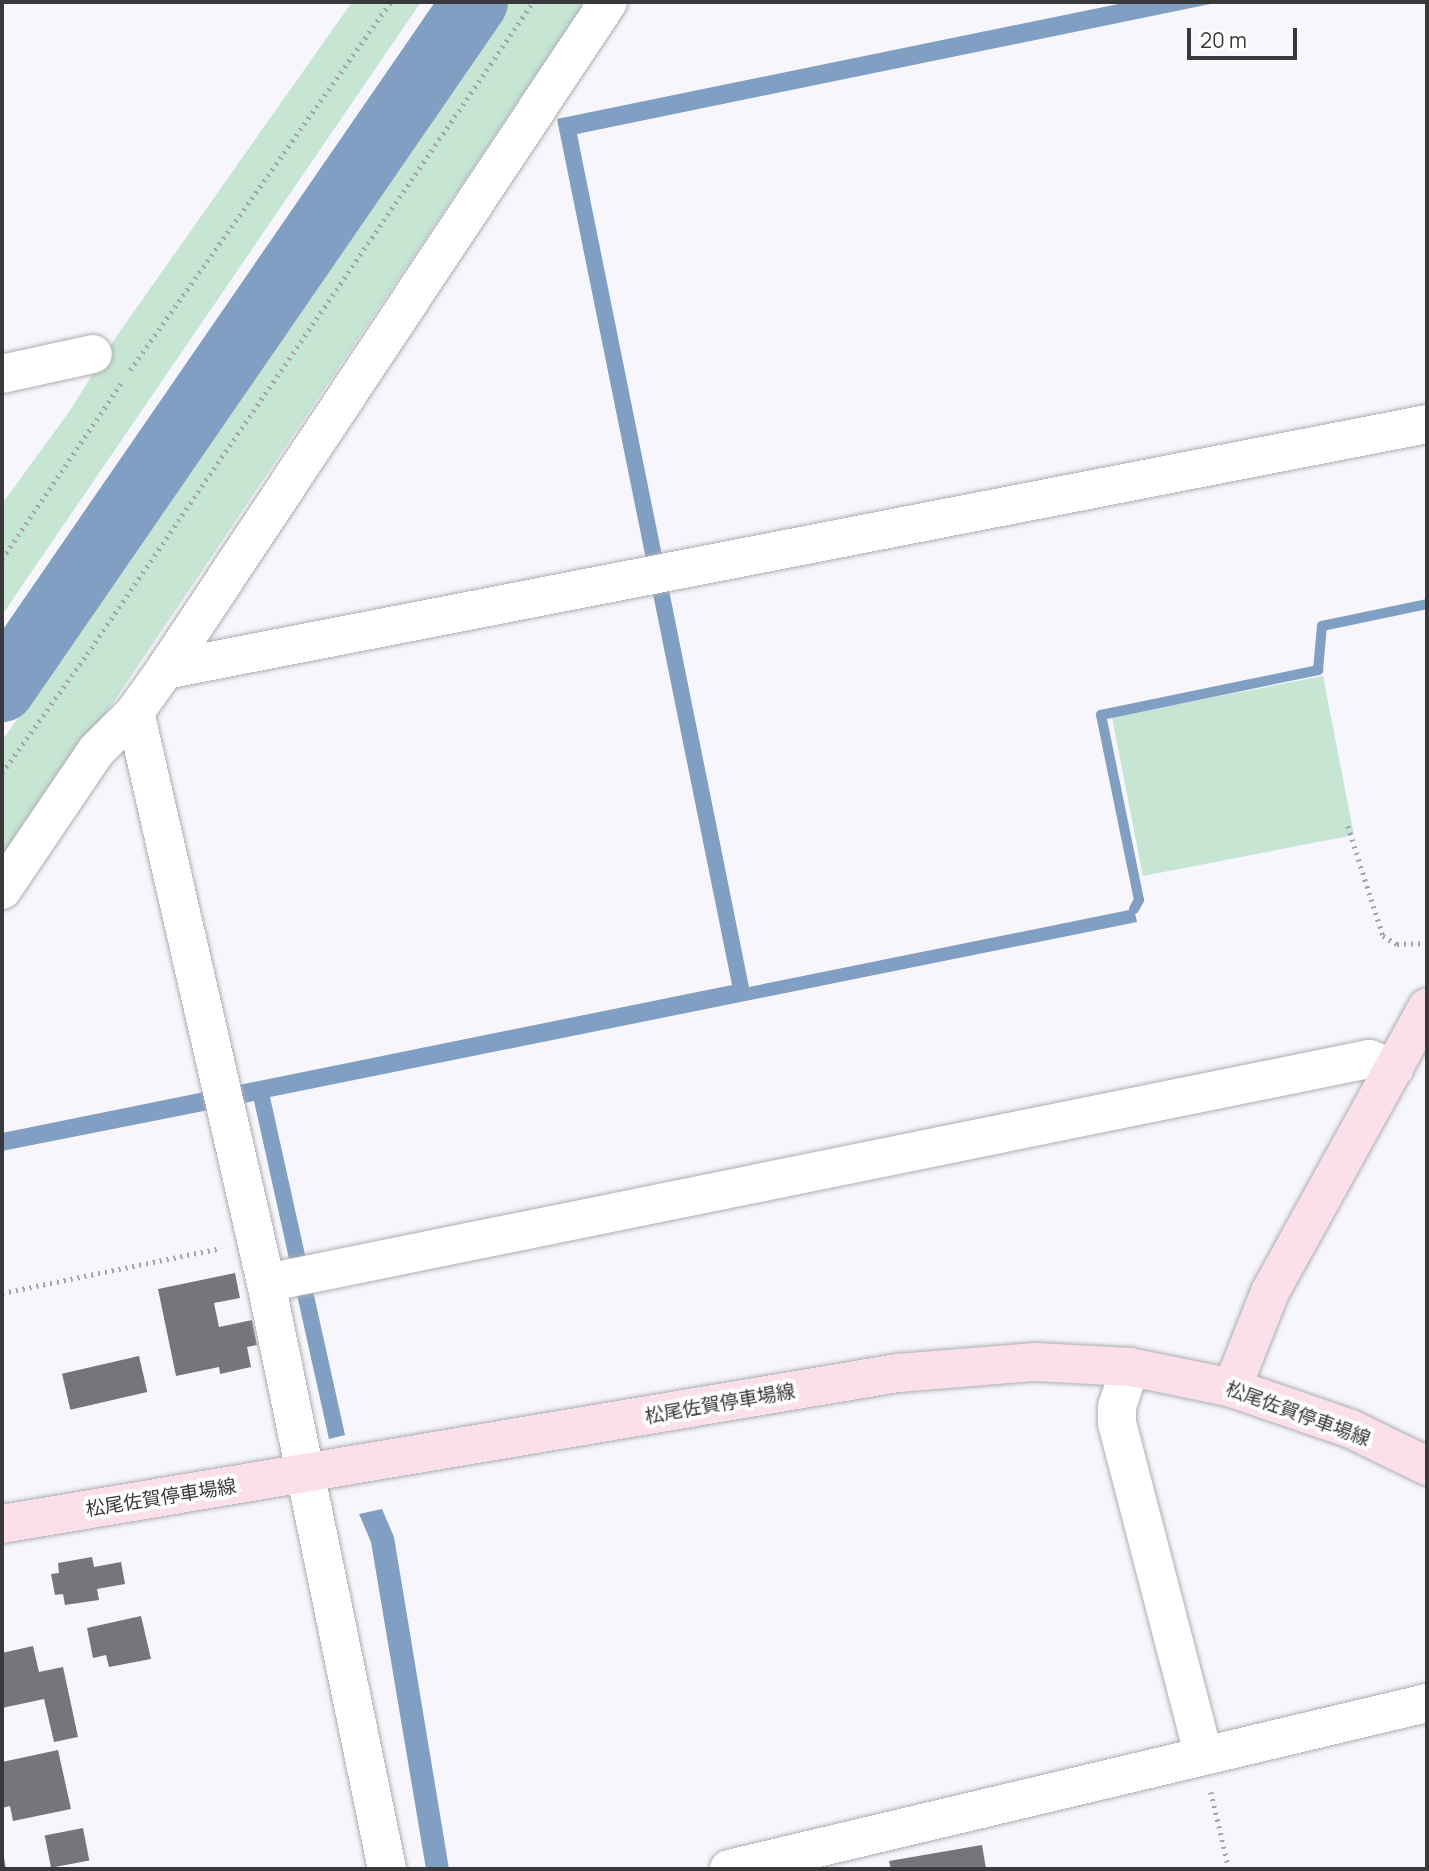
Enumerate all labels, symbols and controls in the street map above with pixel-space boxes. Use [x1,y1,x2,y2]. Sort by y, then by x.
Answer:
scale bar [1191,14,1301,58]
text: 20 m [1200,26,1247,54]
street label: 松尾佐賀停車場線 [1223,1377,1373,1451]
street label: 松尾佐賀停車場線 [643,1380,797,1428]
street label: 松尾佐賀停車場線 [84,1475,238,1521]

